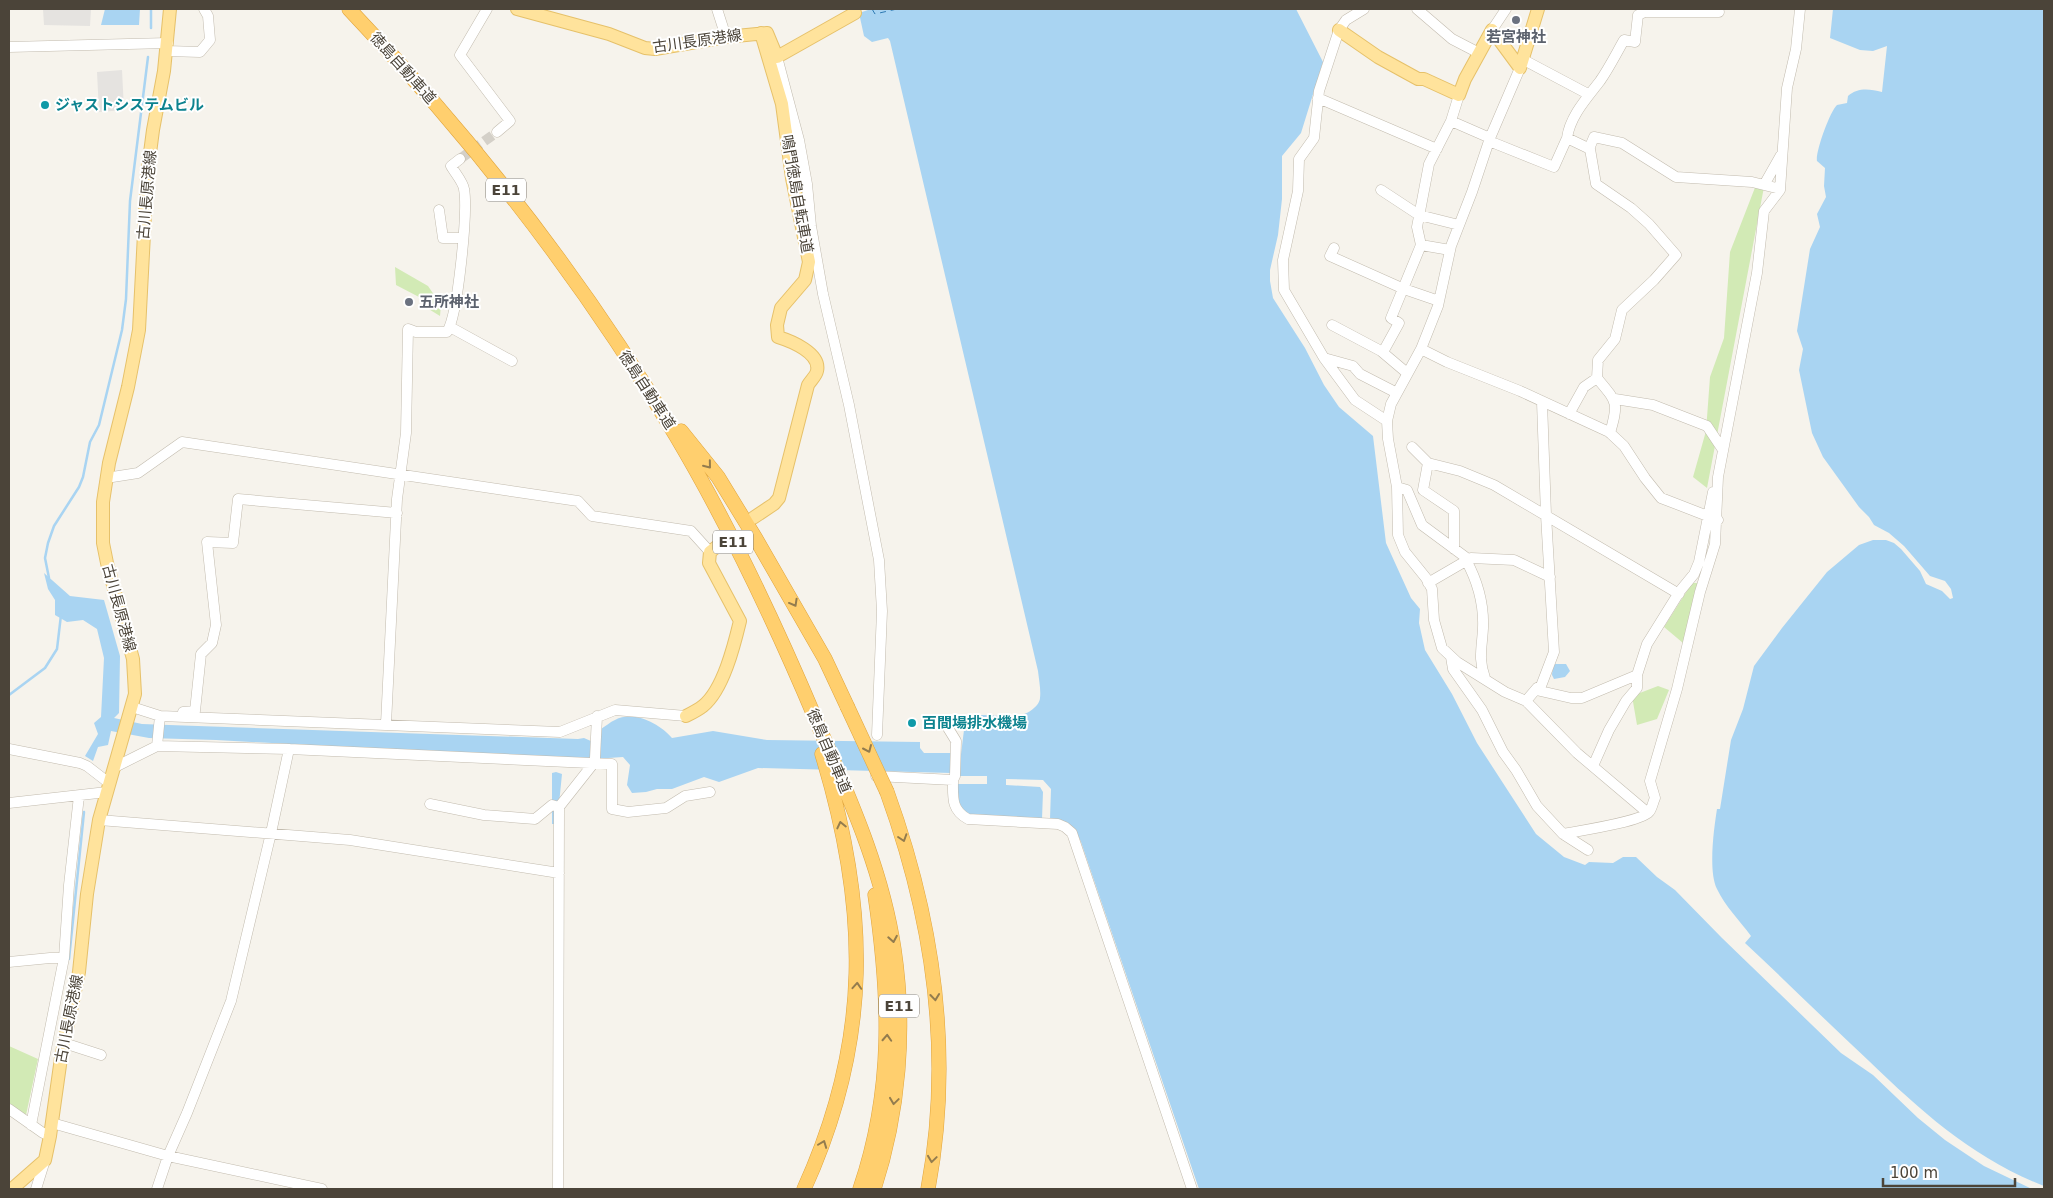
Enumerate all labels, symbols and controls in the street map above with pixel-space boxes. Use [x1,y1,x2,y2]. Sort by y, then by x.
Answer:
marker: 若宮神社 [1510,14,1522,26]
street label: 古川長原港線 [651,26,743,56]
place label: 若宮神社 [1486,28,1546,46]
street label: 徳島自動車道 [366,29,440,107]
place label: ジャストシステムビル [55,96,204,114]
marker: ジャストシステムビル [39,99,51,111]
street label: 鳴門徳島自転車道 [778,133,816,255]
street label: 古川長原港線 [134,149,160,241]
road number: E11 [486,178,526,202]
place label: 五所神社 [419,293,479,311]
marker: 五所神社 [403,296,415,308]
street label: 徳島自動車道 [615,347,679,433]
one-way arrow [703,459,711,468]
road number: E11 [713,530,753,554]
street label: 古川長原港線 [99,562,139,654]
one-way arrow [788,598,798,607]
street label: 徳島自動車道 [803,706,855,796]
place label: 百間場排水機場 [922,714,1027,732]
marker: 百間場排水機場 [906,717,918,729]
one-way arrow [861,744,872,753]
one-way arrow [836,820,847,829]
one-way arrow [897,834,907,842]
one-way arrow [887,935,897,944]
street label: 古川長原港線 [52,973,86,1065]
one-way arrow [851,982,862,990]
road number: E11 [879,994,919,1018]
one-way arrow [930,994,941,1002]
one-way arrow [881,1034,892,1042]
one-way arrow [890,1097,900,1106]
one-way arrow [818,1141,828,1149]
one-way arrow [928,1155,938,1164]
scale bar [1883,1156,2016,1188]
text: 100 m [1890,1164,1938,1182]

